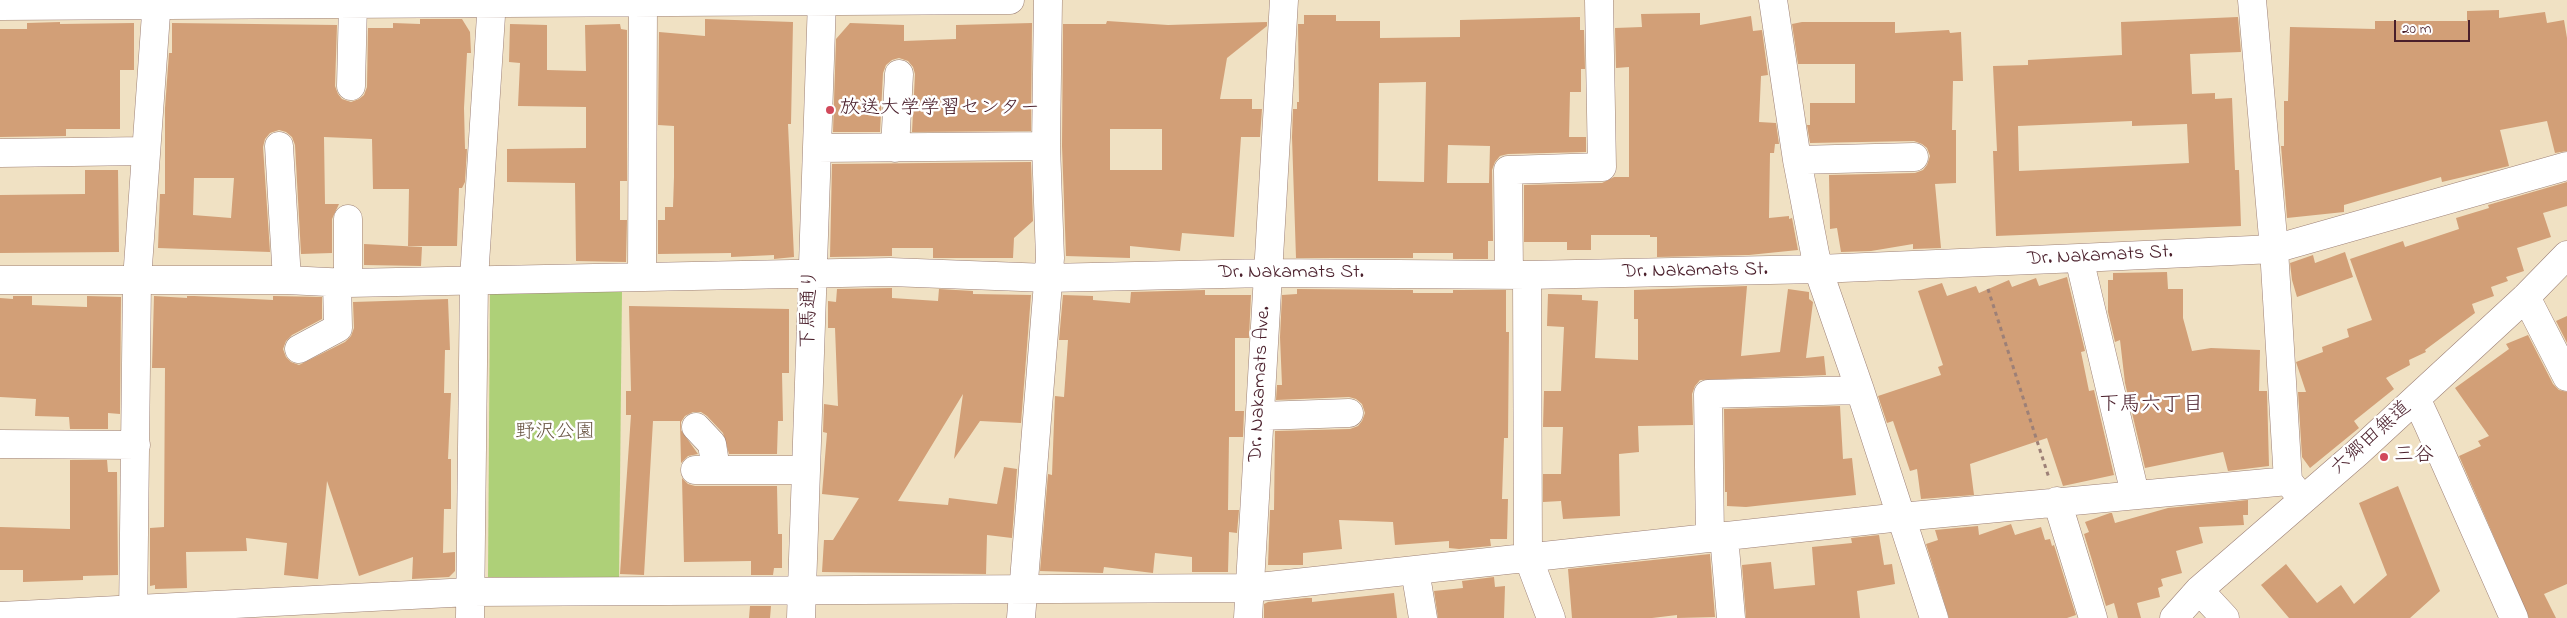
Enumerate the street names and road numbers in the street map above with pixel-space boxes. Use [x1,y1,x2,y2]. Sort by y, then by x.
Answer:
street label: Dr. Nakamats St. [2027,241,2173,273]
street label: Dr. Nakamats St. [1622,259,1768,285]
street label: Dr. Nakamats St. [1218,262,1364,286]
street label: 下馬通り [798,269,824,349]
street label: Dr. Nakamats Ave. [1245,306,1277,462]
street label: 六郷田無道 [2327,397,2417,481]

